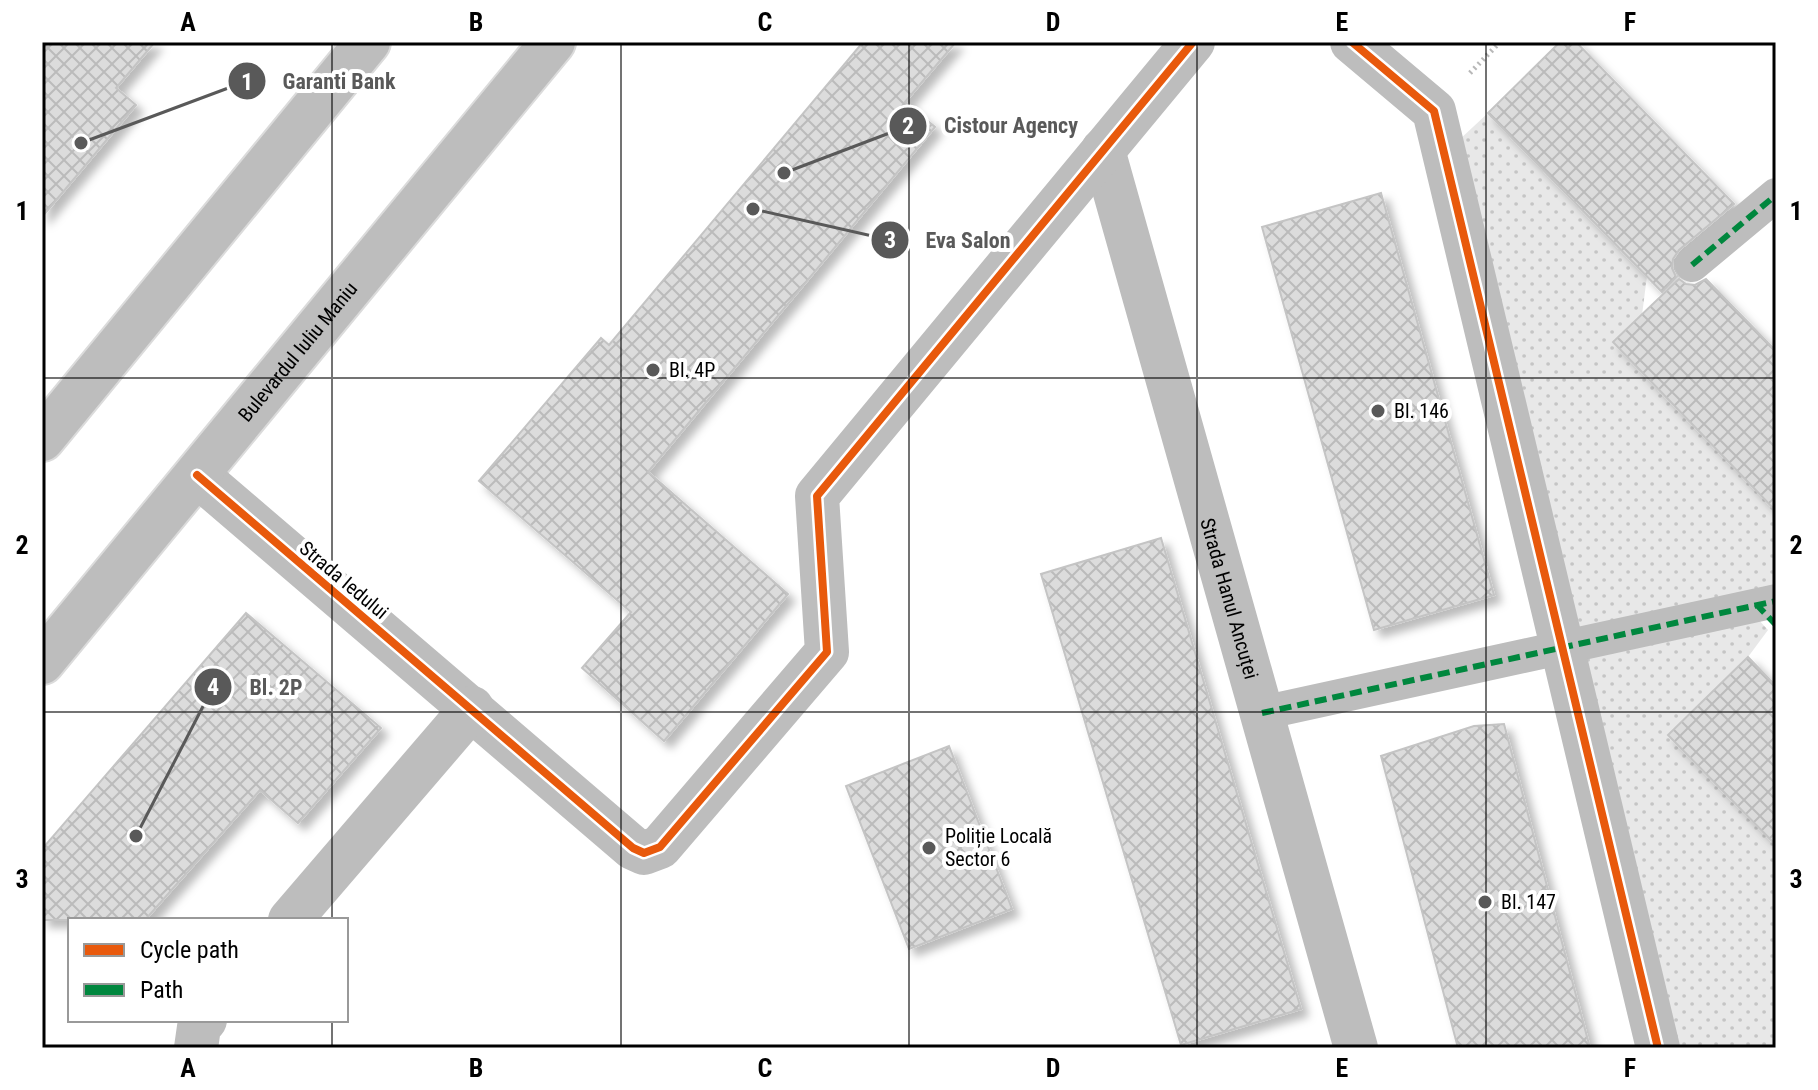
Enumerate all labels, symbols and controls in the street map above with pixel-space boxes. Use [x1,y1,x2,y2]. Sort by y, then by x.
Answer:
text: A [180,7,196,37]
text: B [469,7,483,37]
text: C [758,7,773,37]
text: D [1046,7,1060,37]
text: E [1336,7,1349,37]
text: F [1624,7,1636,37]
callout: Garanti Bank [227,58,411,104]
text: 1 [241,68,253,96]
text: Garanti Bank [283,69,396,94]
callout: Cistour Agency [888,103,1094,149]
text: 2 [902,112,914,140]
text: Cistour Agency [944,113,1078,138]
text: 1 [15,196,29,226]
text: 1 [1789,196,1803,226]
callout: Eva Salon [870,217,1027,263]
text: 3 [884,226,896,254]
text: Eva Salon [925,228,1011,253]
street label: Bulevardul Iuliu Maniu [233,277,362,427]
place label: Bl. 4P [669,358,715,382]
marker: Bl. 4P [644,361,662,379]
place label: Bl. 146 [1394,399,1449,423]
marker: Bl. 146 [1369,402,1387,420]
street label: Strada Hanul Ancuței [1195,515,1263,682]
text: 2 [15,530,29,560]
text: 2 [1789,530,1803,560]
street label: Strada Iedului [295,536,393,624]
callout: Bl. 2P [193,664,318,710]
text: 4 [207,673,219,701]
text: Bl. 2P [250,675,302,700]
place label: Poliție Locală Sector 6 [945,824,1052,871]
marker: Poliție Locală Sector 6 [920,839,938,857]
text: 3 [15,864,29,894]
text: 3 [1789,864,1803,894]
place label: Bl. 147 [1501,890,1556,914]
marker: Bl. 147 [1476,893,1494,911]
legend [68,918,348,1022]
text: Cycle path [140,936,239,964]
text: Path [140,976,183,1004]
text: A [180,1053,196,1083]
text: B [469,1053,483,1083]
text: C [758,1053,773,1083]
text: D [1046,1053,1060,1083]
text: E [1336,1053,1349,1083]
text: F [1624,1053,1636,1083]

